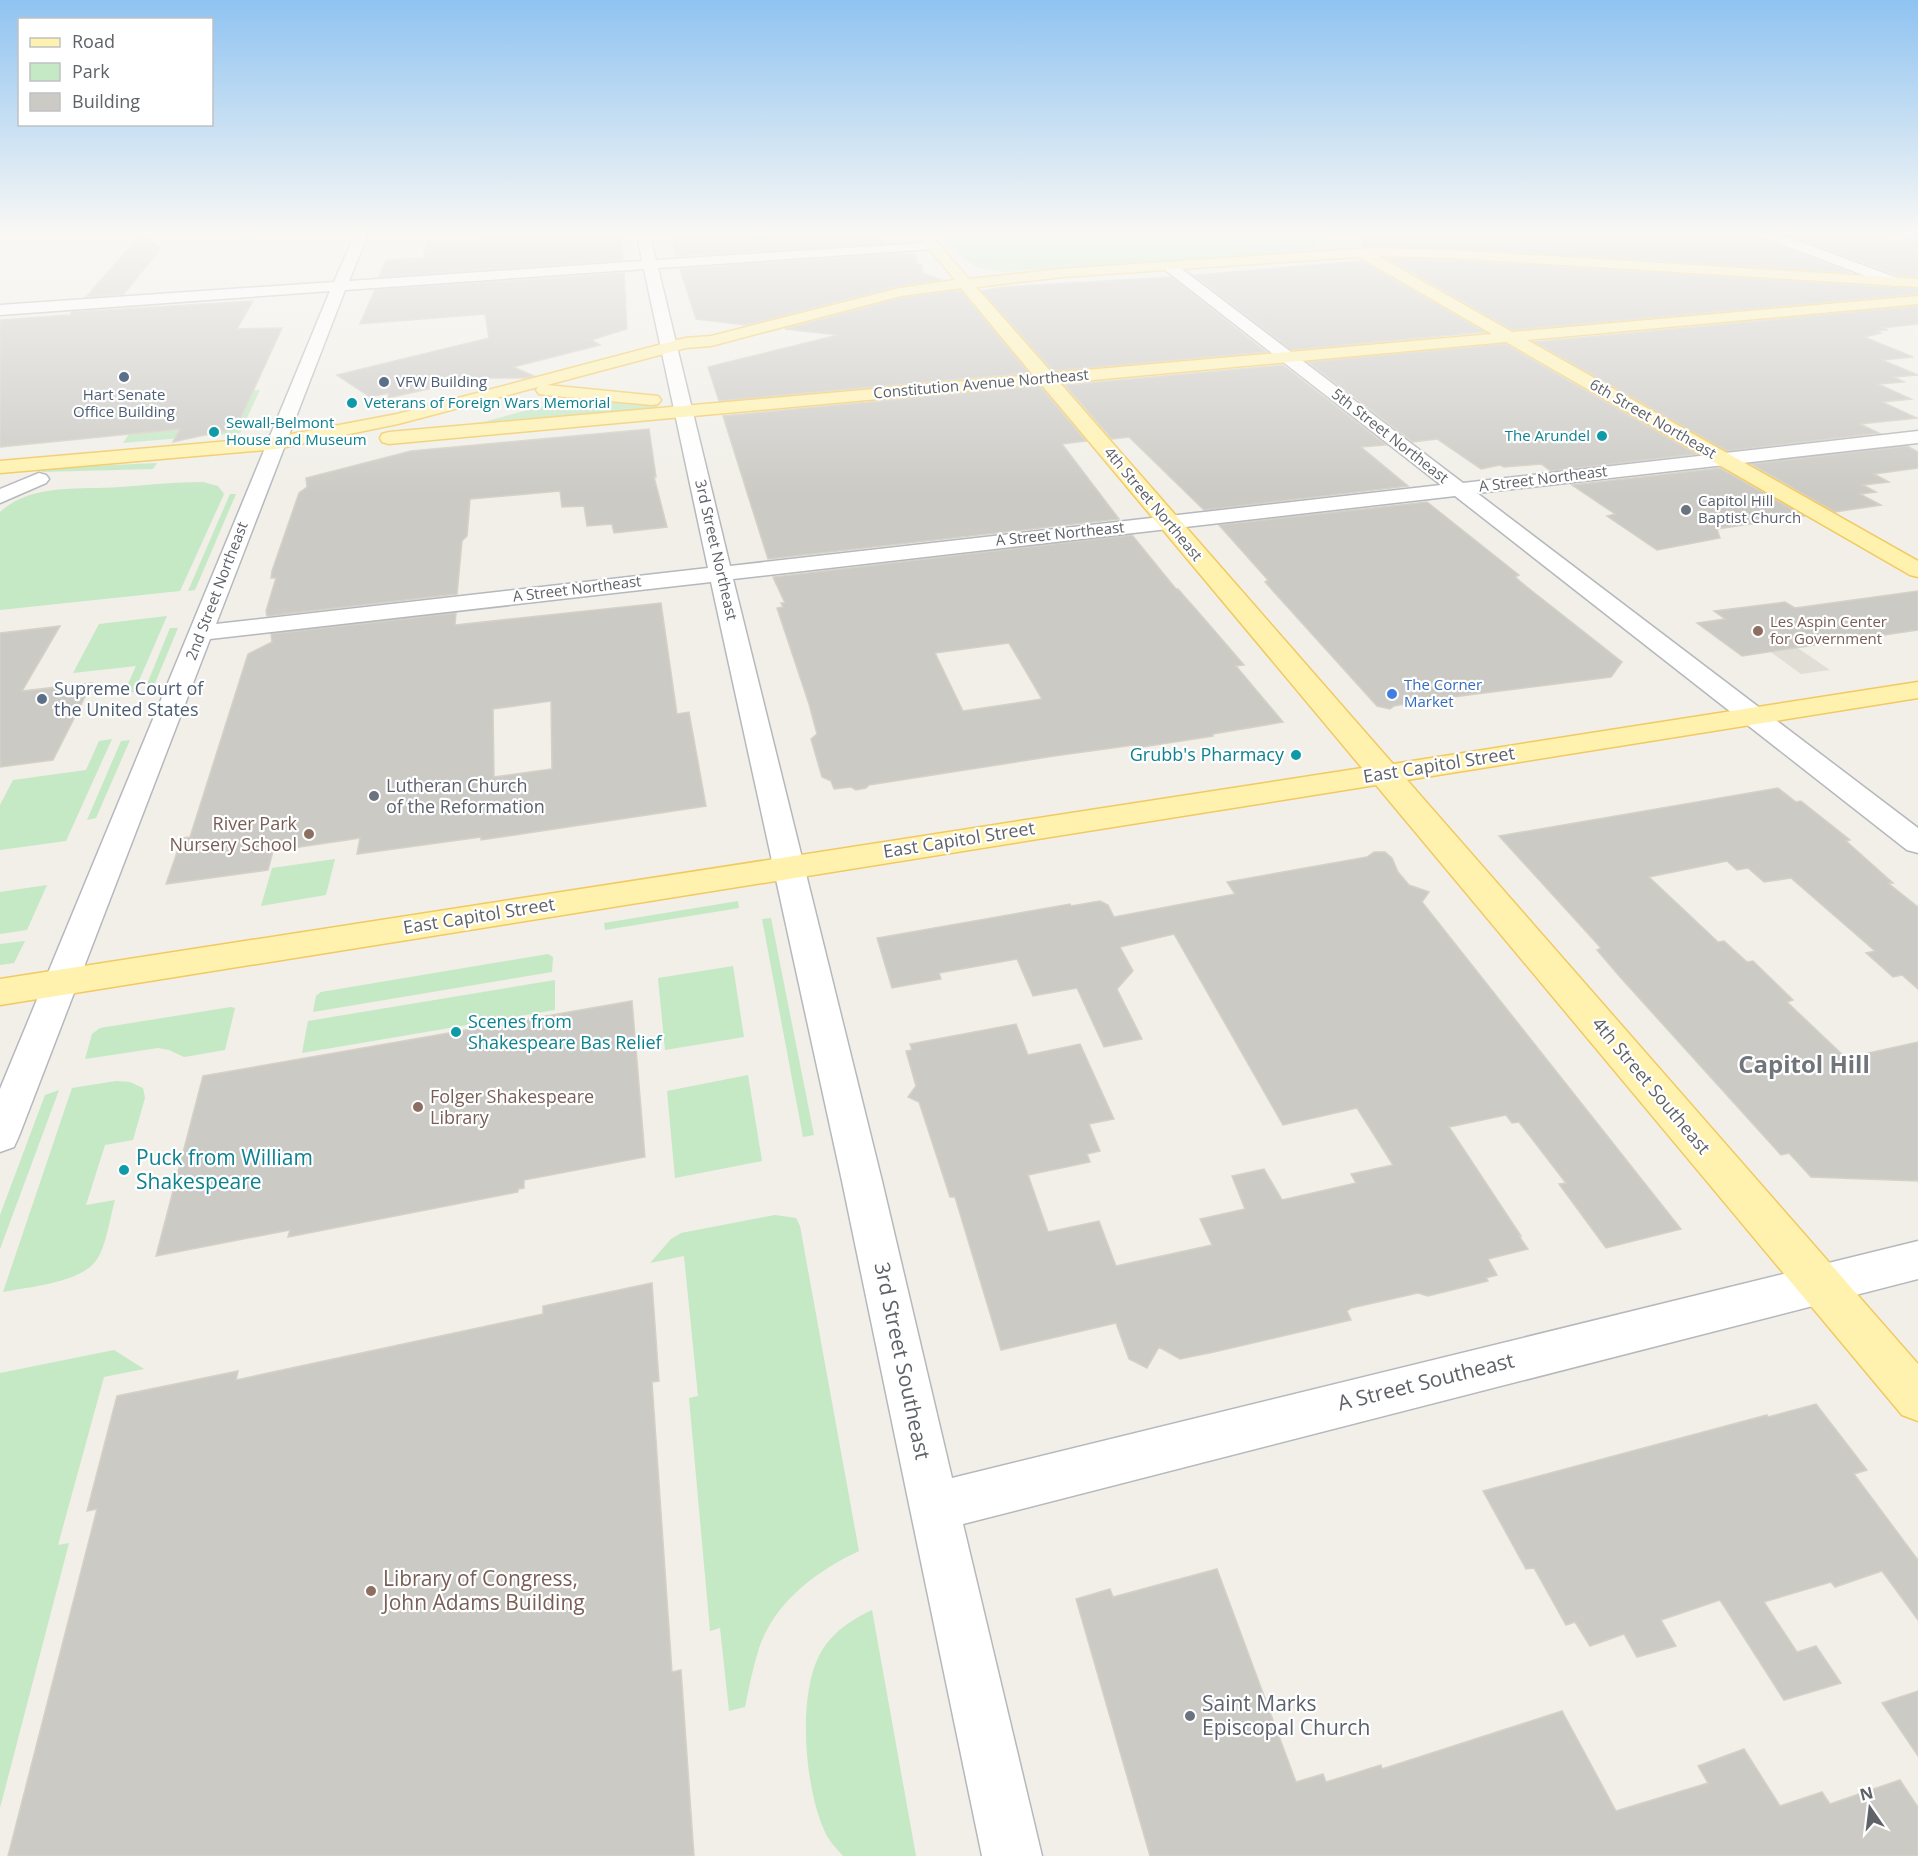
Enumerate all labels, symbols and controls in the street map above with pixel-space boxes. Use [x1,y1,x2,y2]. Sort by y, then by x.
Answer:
legend [18,18,213,126]
text: Road [72,29,115,53]
text: Park [72,59,110,83]
text: Building [72,89,140,113]
street label: Constitution Avenue Northeast [872,364,1089,402]
marker: Hart Senate Office Building [117,370,131,384]
place label: VFW Building [396,371,487,391]
street label: 6th Street Northeast [1587,374,1720,463]
marker: VFW Building [377,375,391,389]
street label: 5th Street Northeast [1328,383,1453,487]
place label: Hart Senate Office Building [73,384,175,421]
place label: Veterans of Foreign Wars Memorial [364,392,610,412]
marker: Veterans of Foreign Wars Memorial [345,396,359,410]
place label: Sewall-Belmont House and Museum [226,412,367,449]
marker: Sewall-Belmont House and Museum [207,425,221,439]
place label: The Arundel [1505,425,1590,445]
marker: The Arundel [1595,429,1609,443]
street label: 4th Street Northeast [1100,442,1207,565]
street label: A Street Northeast [1477,460,1608,496]
street label: 3rd Street Northeast [691,477,743,622]
place label: Capitol Hill Baptist Church [1698,490,1801,527]
marker: Capitol Hill Baptist Church [1679,503,1693,517]
street label: A Street Northeast [994,516,1125,550]
street label: 2nd Street Northeast [180,518,252,663]
street label: A Street Northeast [511,570,642,606]
place label: Les Aspin Center for Government [1770,611,1887,648]
marker: Les Aspin Center for Government [1751,624,1765,638]
place label: The Corner Market [1404,674,1482,711]
place label: Supreme Court of the United States [54,676,204,721]
marker: The Corner Market [1385,687,1399,701]
marker: Supreme Court of the United States [35,692,49,706]
street label: East Capitol Street [1361,740,1516,788]
place label: Grubb's Pharmacy [1130,742,1285,766]
marker: Grubb's Pharmacy [1289,748,1303,762]
place label: Lutheran Church of the Reformation [386,773,545,818]
marker: Lutheran Church of the Reformation [367,789,381,803]
place label: River Park Nursery School [170,811,298,856]
street label: East Capitol Street [881,815,1036,863]
marker: River Park Nursery School [302,827,316,841]
street label: East Capitol Street [401,891,556,939]
place label: Scenes from Shakespeare Bas Relief [468,1009,663,1054]
street label: 4th Street Southeast [1587,1012,1716,1159]
marker: Scenes from Shakespeare Bas Relief [449,1025,463,1039]
district label: Capitol Hill [1738,1047,1870,1080]
place label: Folger Shakespeare Library [430,1084,594,1129]
marker: Folger Shakespeare Library [411,1100,425,1114]
place label: Puck from William Shakespeare [136,1143,313,1195]
marker: Puck from William Shakespeare [117,1163,131,1177]
street label: 3rd Street Southeast [868,1259,938,1462]
street label: A Street Southeast [1334,1346,1517,1417]
place label: Library of Congress, John Adams Building [381,1564,585,1616]
marker: Library of Congress, John Adams Building [364,1584,378,1598]
place label: Saint Marks Episcopal Church [1202,1689,1370,1741]
marker: Saint Marks Episcopal Church [1183,1709,1197,1723]
north arrow [1840,1778,1900,1838]
text: N [1857,1781,1875,1806]

